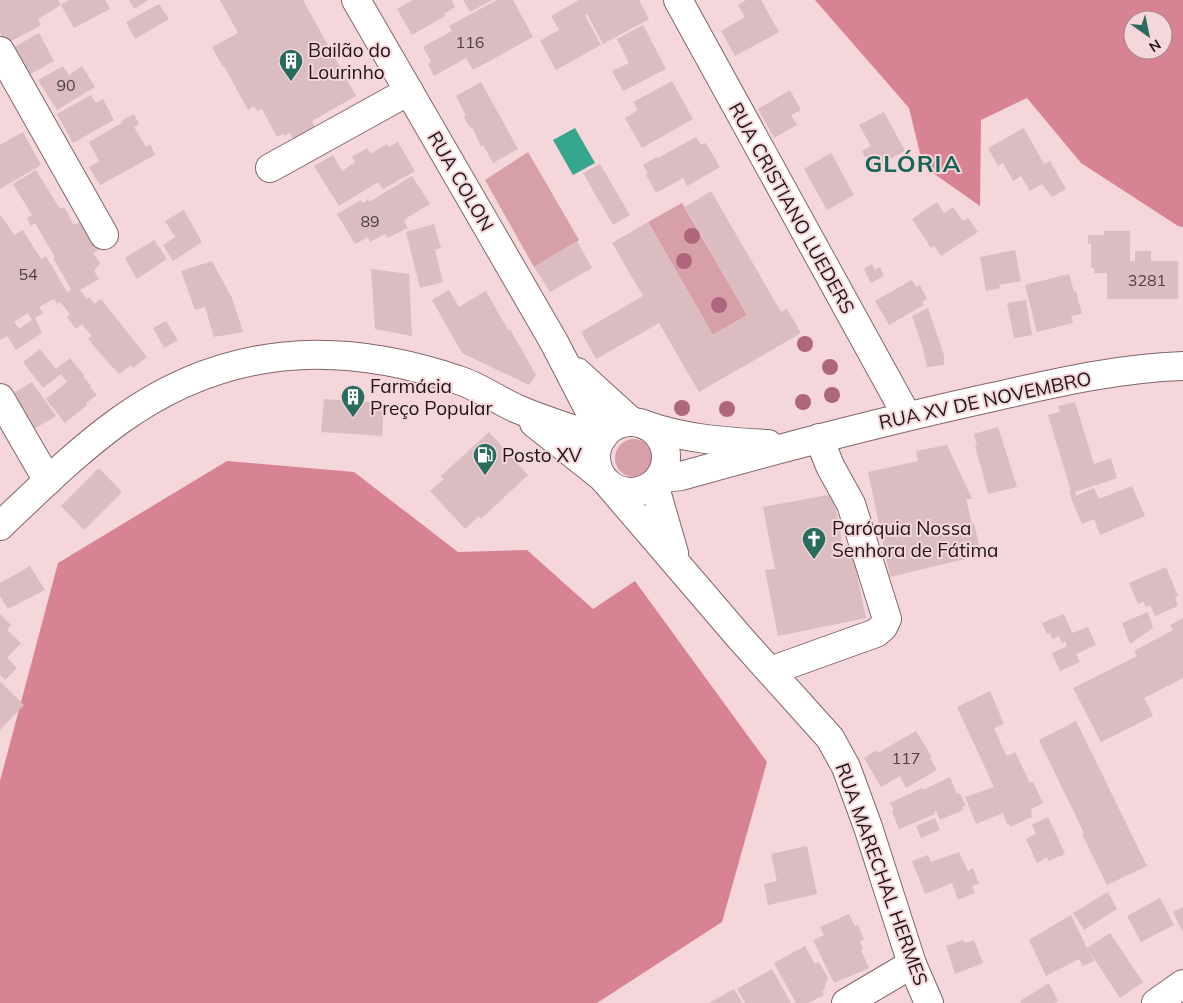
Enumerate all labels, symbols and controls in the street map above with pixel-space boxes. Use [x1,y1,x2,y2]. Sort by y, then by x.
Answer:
north arrow [1123,10,1173,60]
house number: 116 [456,32,484,52]
text: N [1146,35,1164,56]
place label: Bailão do Lourinho [308,38,391,84]
building icon: Bailão do Lourinho [278,48,304,82]
house number: 90 [56,75,76,95]
street label: RUA CRISTIANO LUEDERS [724,98,860,318]
street label: RUA COLON [423,127,499,235]
district label: GLÓRIA [865,148,961,178]
house number: 89 [360,211,380,231]
house number: 54 [18,264,38,284]
house number: 3281 [1128,270,1166,290]
street label: RUA XV DE NOVEMBRO [877,366,1093,434]
place label: Farmácia Preço Popular [370,374,492,420]
building icon: Farmácia Preço Popular [340,384,366,418]
fuel station icon: Posto XV [472,442,498,476]
place label: Posto XV [502,443,583,467]
place label: Paróquia Nossa Senhora de Fátima [832,516,998,562]
church icon: Paróquia Nossa Senhora de Fátima [801,526,827,560]
house number: 117 [892,748,920,768]
street label: RUA MARECHAL HERMES [831,759,933,989]

